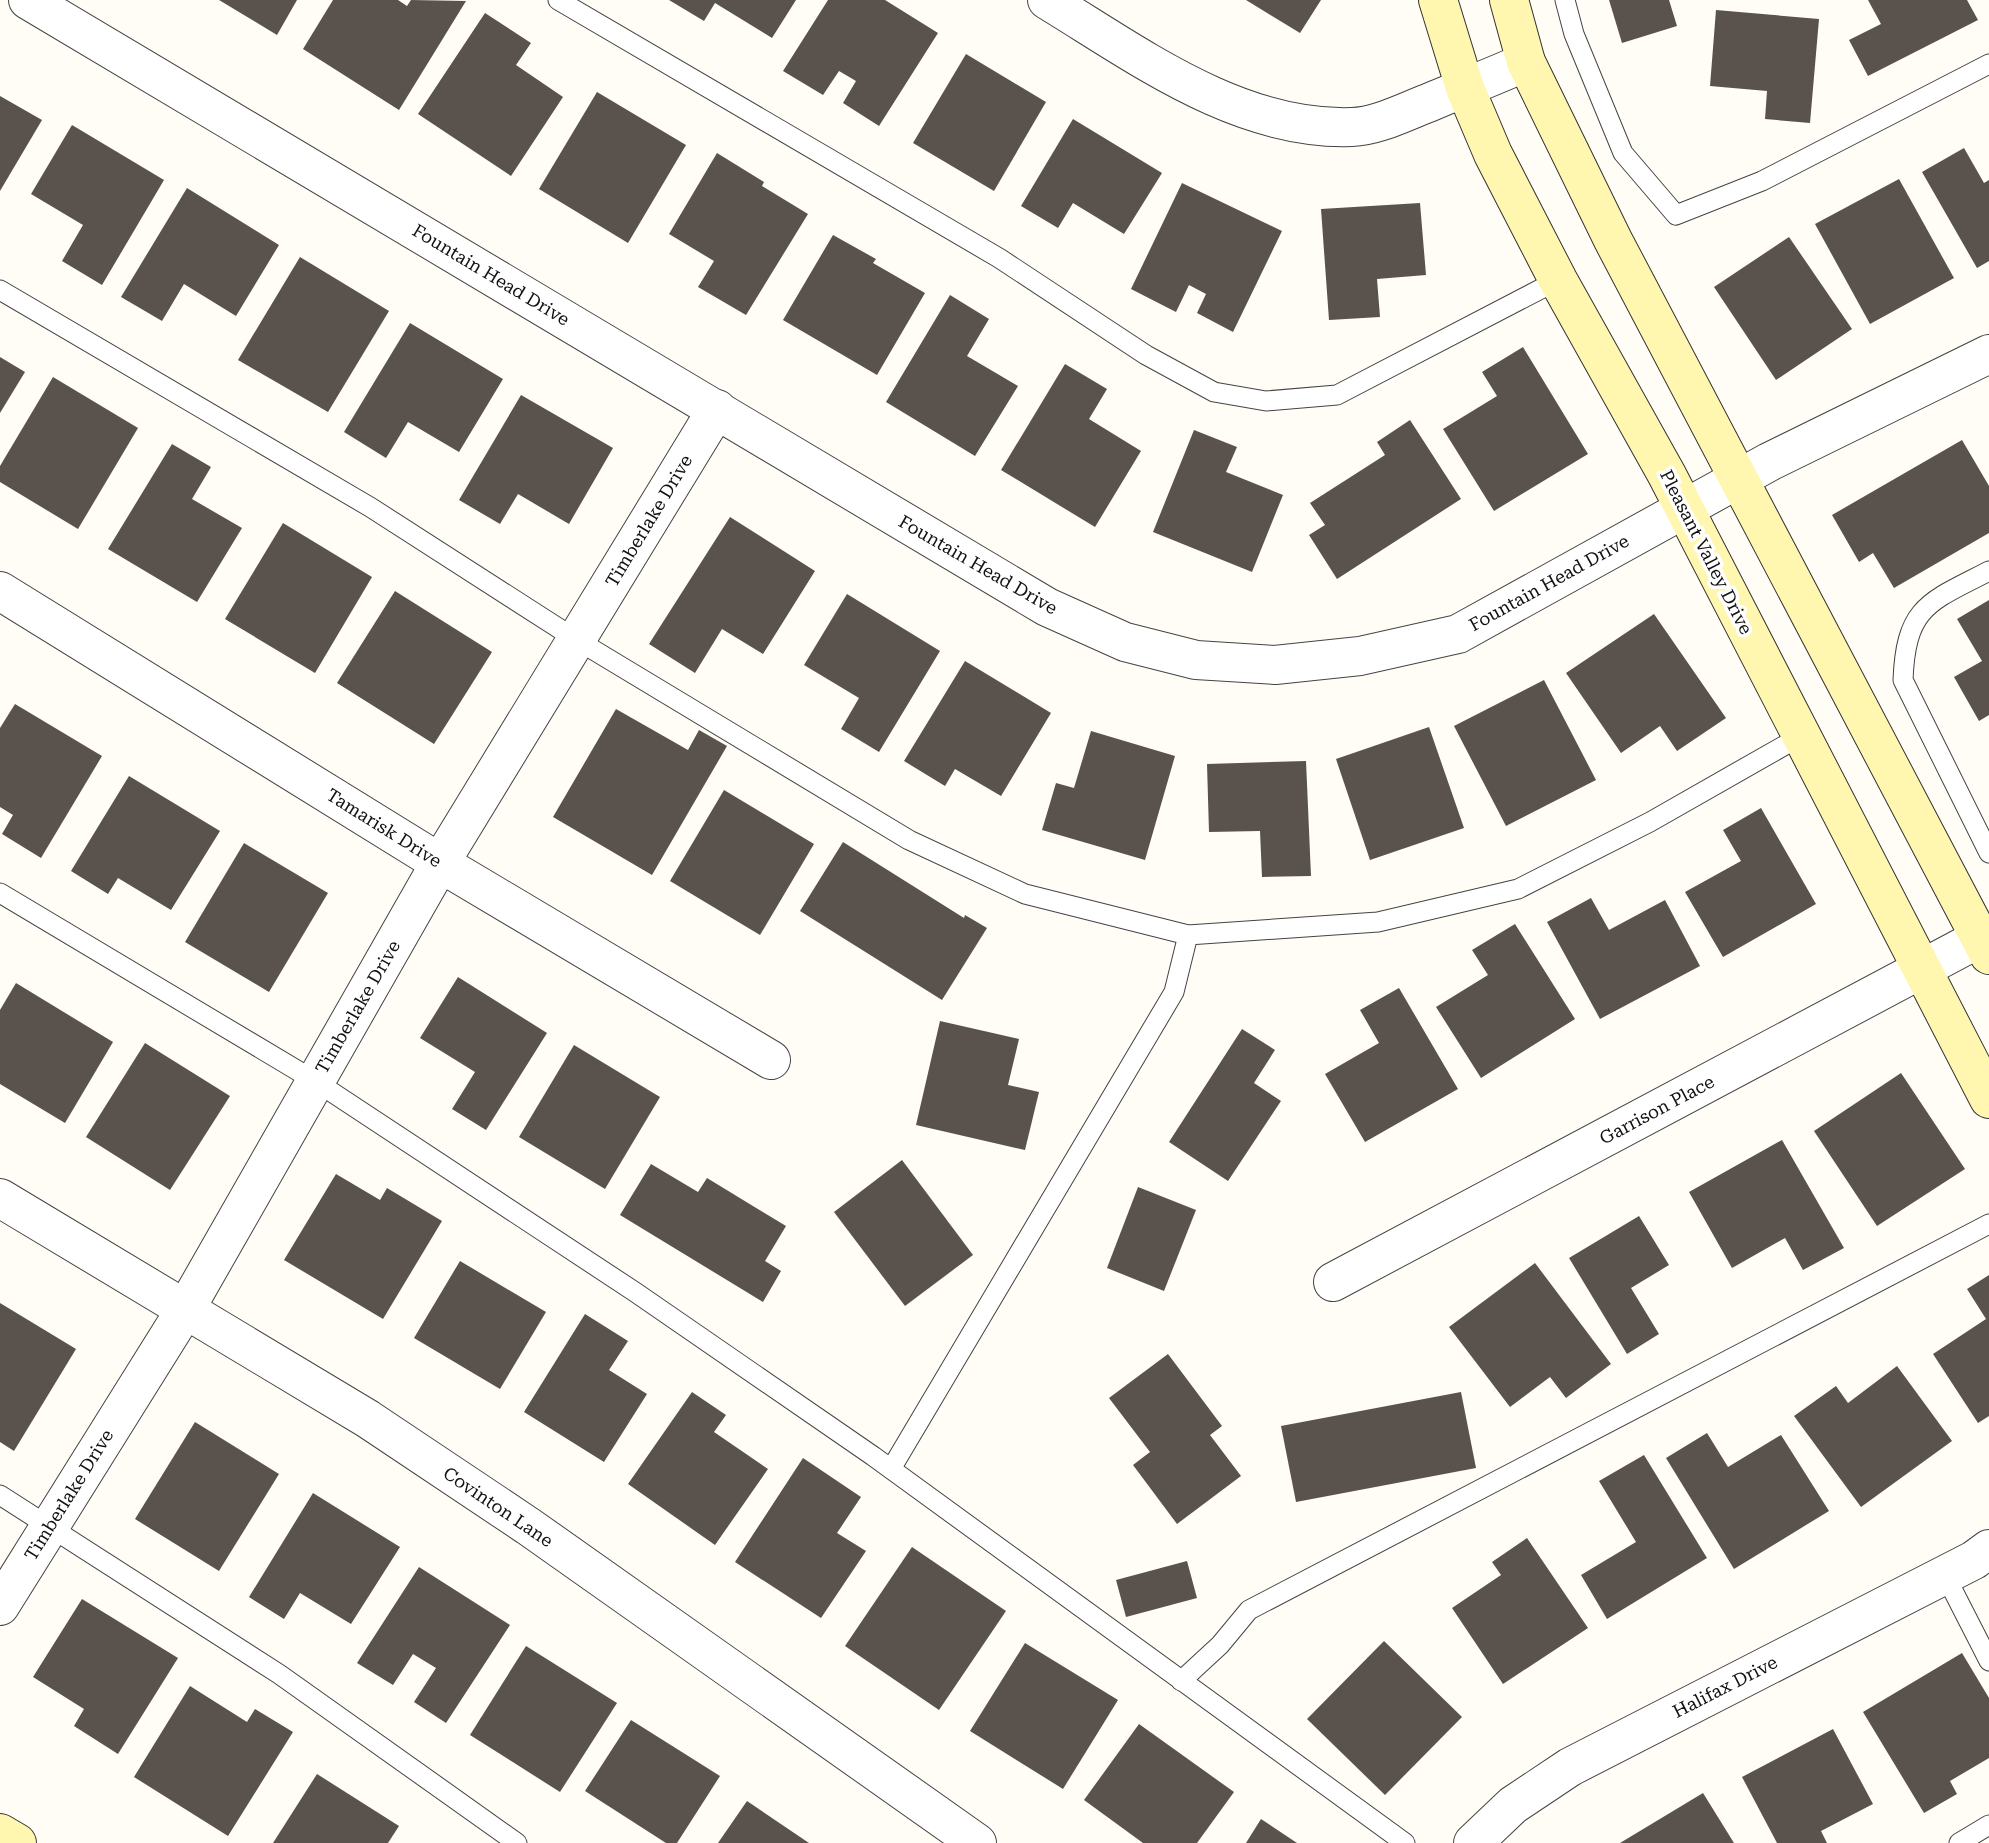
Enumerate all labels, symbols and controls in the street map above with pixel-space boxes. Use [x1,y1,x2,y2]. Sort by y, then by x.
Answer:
street label: Fountain Head Drive [409,219,574,330]
street label: Timberlake Drive [601,451,696,591]
street label: Pleasant Valley Drive [1656,466,1757,638]
street label: Fountain Head Drive [895,511,1061,619]
street label: Fountain Head Drive [1465,530,1632,635]
street label: Tamarisk Drive [323,784,446,871]
street label: Timberlake Drive [311,936,404,1077]
street label: Garrison Place [1596,1070,1718,1149]
street label: Timberlake Drive [20,1425,117,1564]
street label: Covinton Lane [439,1462,557,1551]
street label: Halifax Drive [1669,1651,1781,1722]

